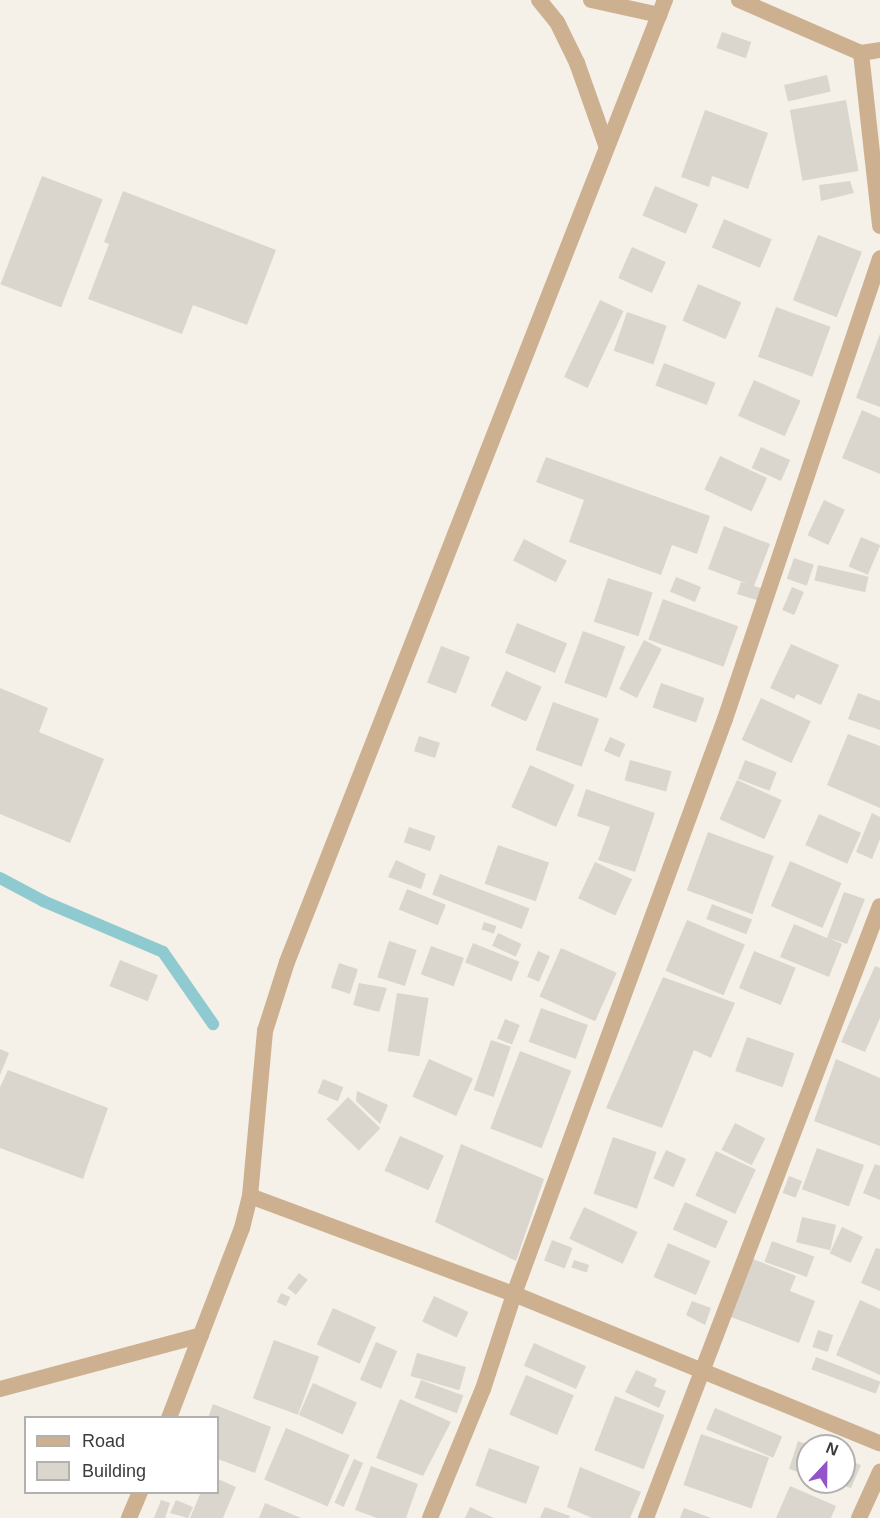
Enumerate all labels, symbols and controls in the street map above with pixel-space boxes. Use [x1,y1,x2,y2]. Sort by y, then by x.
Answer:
legend [24,1416,219,1494]
text: Road [82,1431,125,1451]
north arrow [796,1434,856,1494]
text: N [824,1439,841,1459]
text: Building [82,1461,146,1481]

